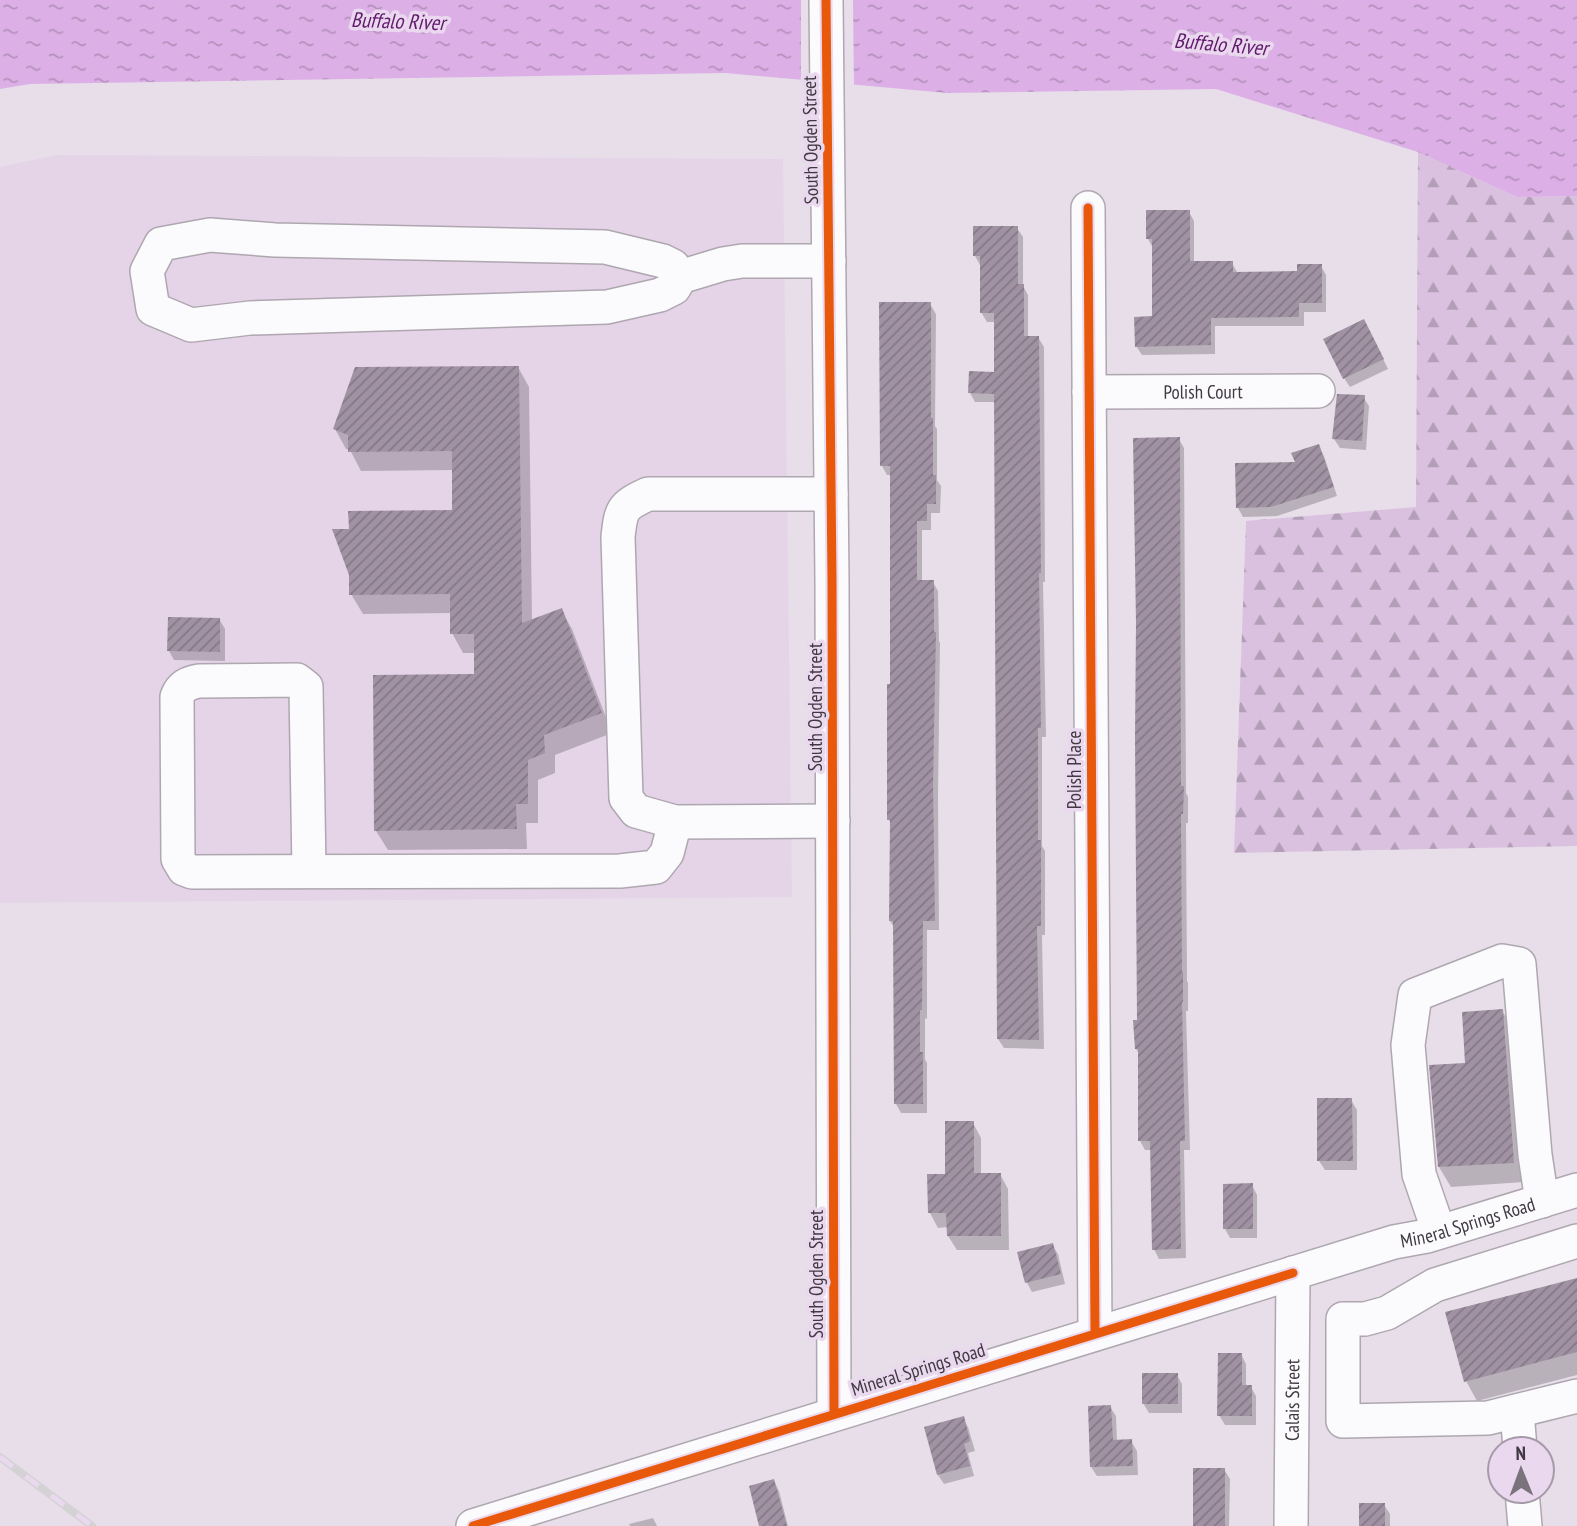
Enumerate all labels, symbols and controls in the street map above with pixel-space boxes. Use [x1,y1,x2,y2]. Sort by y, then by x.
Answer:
water label: Buffalo River [351,6,449,36]
water label: Buffalo River [1173,26,1272,62]
street label: South Ogden Street [797,75,823,205]
street label: Polish Court [1163,379,1243,404]
street label: South Ogden Street [803,642,827,771]
street label: Polish Place [1062,731,1086,809]
street label: Mineral Springs Road [1398,1192,1538,1253]
street label: South Ogden Street [804,1209,828,1338]
street label: Mineral Springs Road [848,1337,988,1401]
street label: Calais Street [1280,1358,1304,1441]
north arrow [1486,1435,1556,1505]
text: N [1515,1441,1526,1465]

